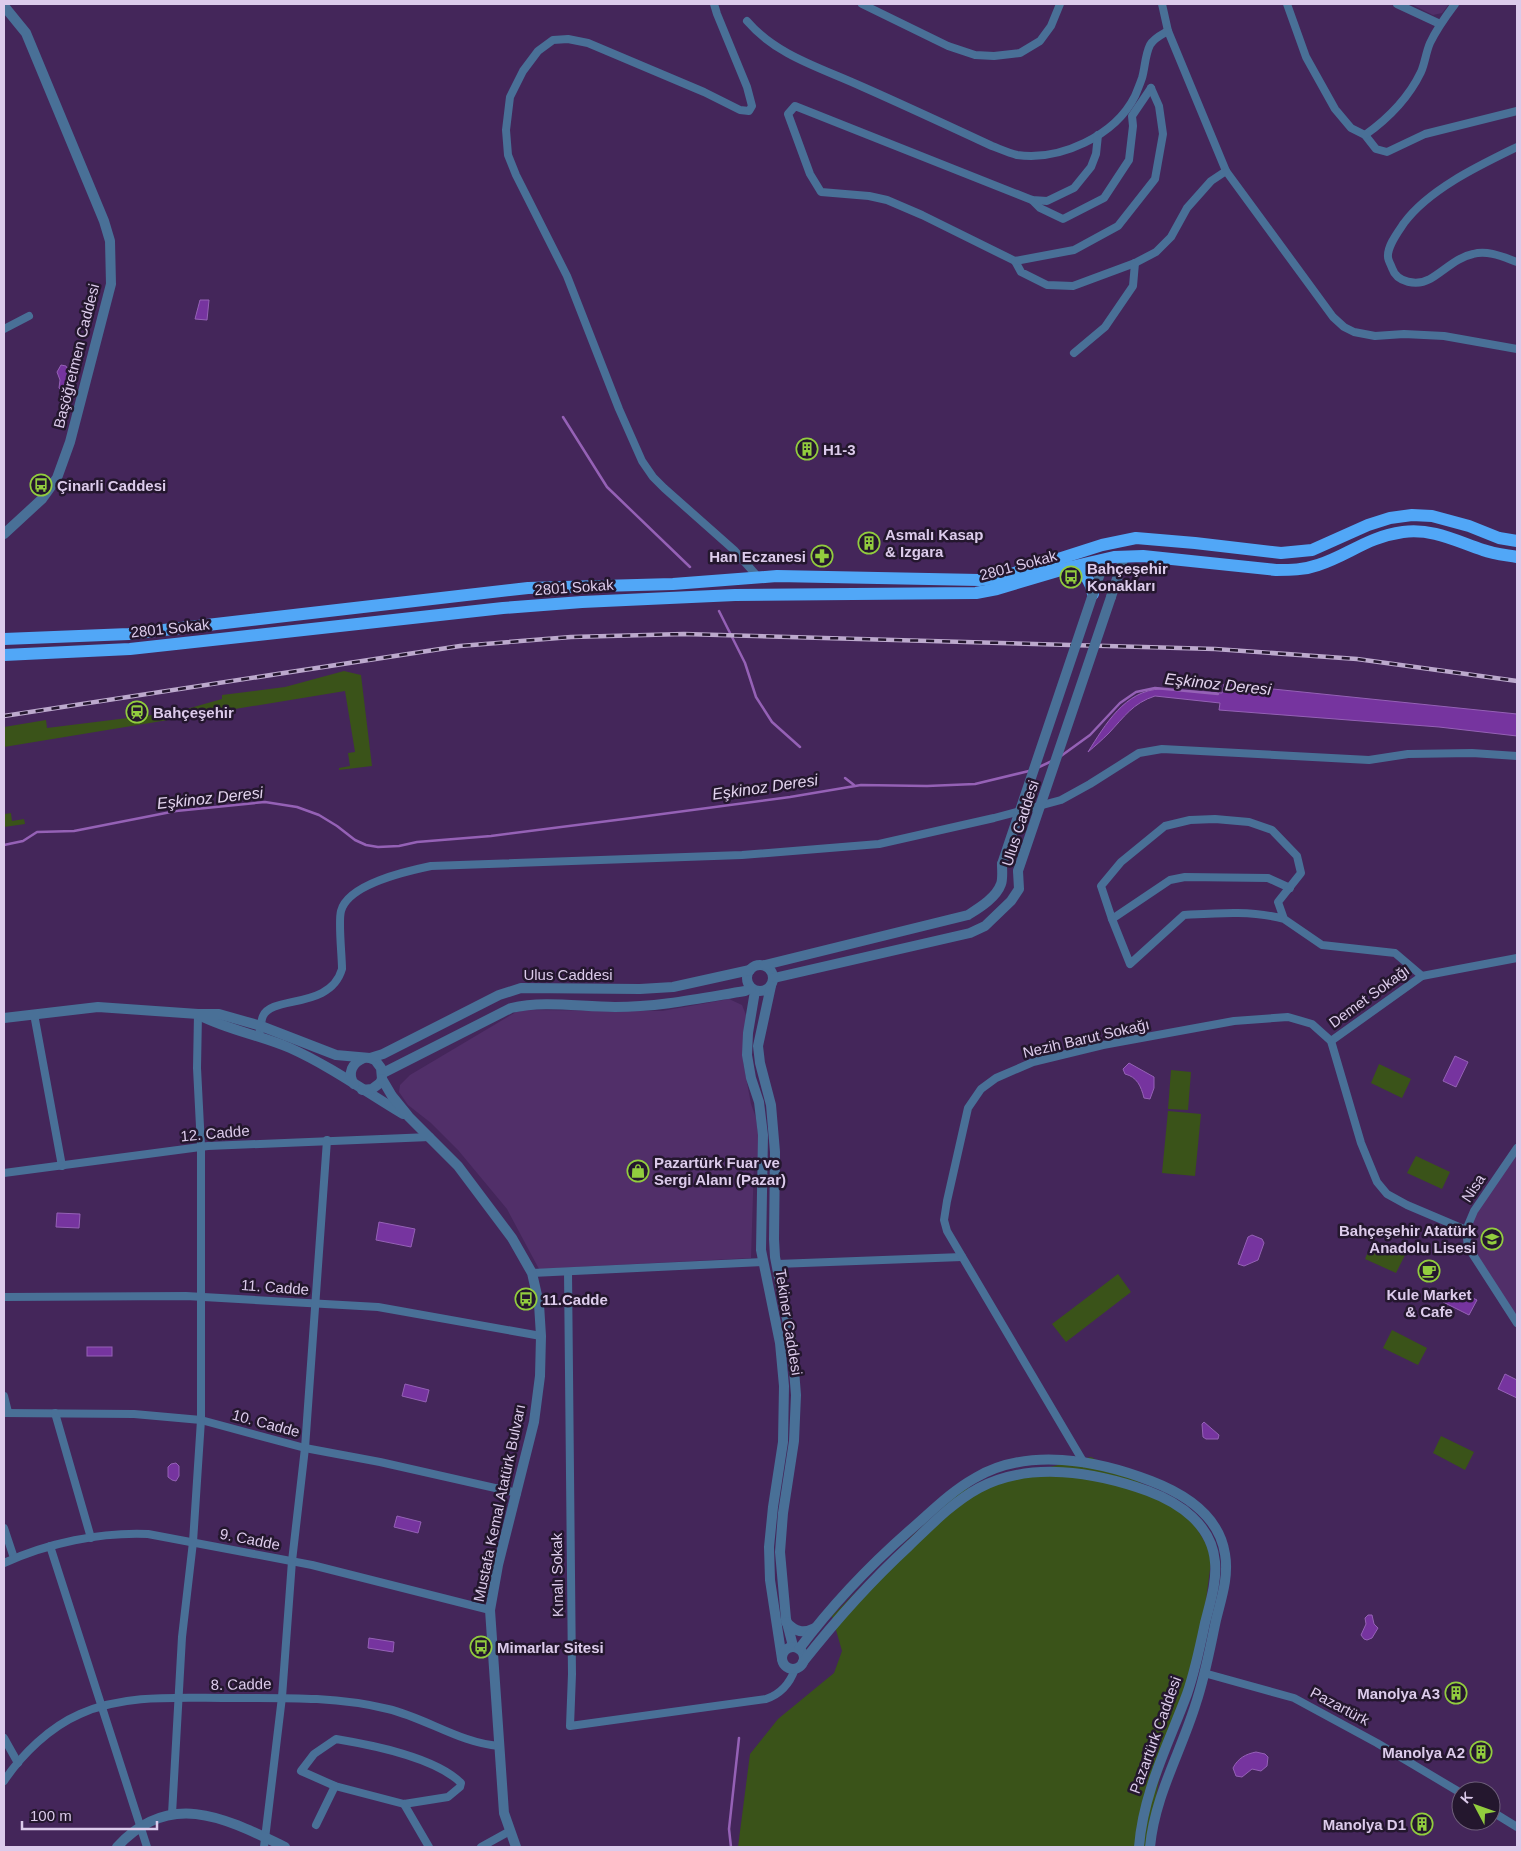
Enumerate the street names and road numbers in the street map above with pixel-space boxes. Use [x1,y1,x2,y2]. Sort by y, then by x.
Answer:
street label: Başöğretmen Caddesi [50,282,102,430]
street label: 2801 Sokak [978,546,1059,583]
street label: 2801 Sokak [534,576,615,598]
street label: 2801 Sokak [130,615,211,641]
street label: Ulus Caddesi [998,778,1042,868]
street label: Demet Sokağı [1326,961,1412,1031]
street label: Ulus Caddesi [523,966,613,983]
street label: Nezih Barut Sokağı [1021,1015,1151,1061]
street label: 12. Cadde [180,1122,250,1144]
street label: Nisa [1458,1170,1489,1205]
street label: Tekiner Caddesi [772,1268,806,1376]
street label: 11. Cadde [240,1276,310,1298]
street label: Mustafa Kemal Atatürk Bulvarı [470,1403,528,1603]
street label: 10. Cadde [230,1406,302,1440]
street label: 9. Cadde [218,1525,282,1553]
street label: Kınalı Sokak [548,1532,566,1617]
street label: Pazartürk Caddesi [1126,1674,1184,1796]
street label: 8. Cadde [210,1675,272,1693]
street label: Pazartürk [1308,1683,1373,1729]

